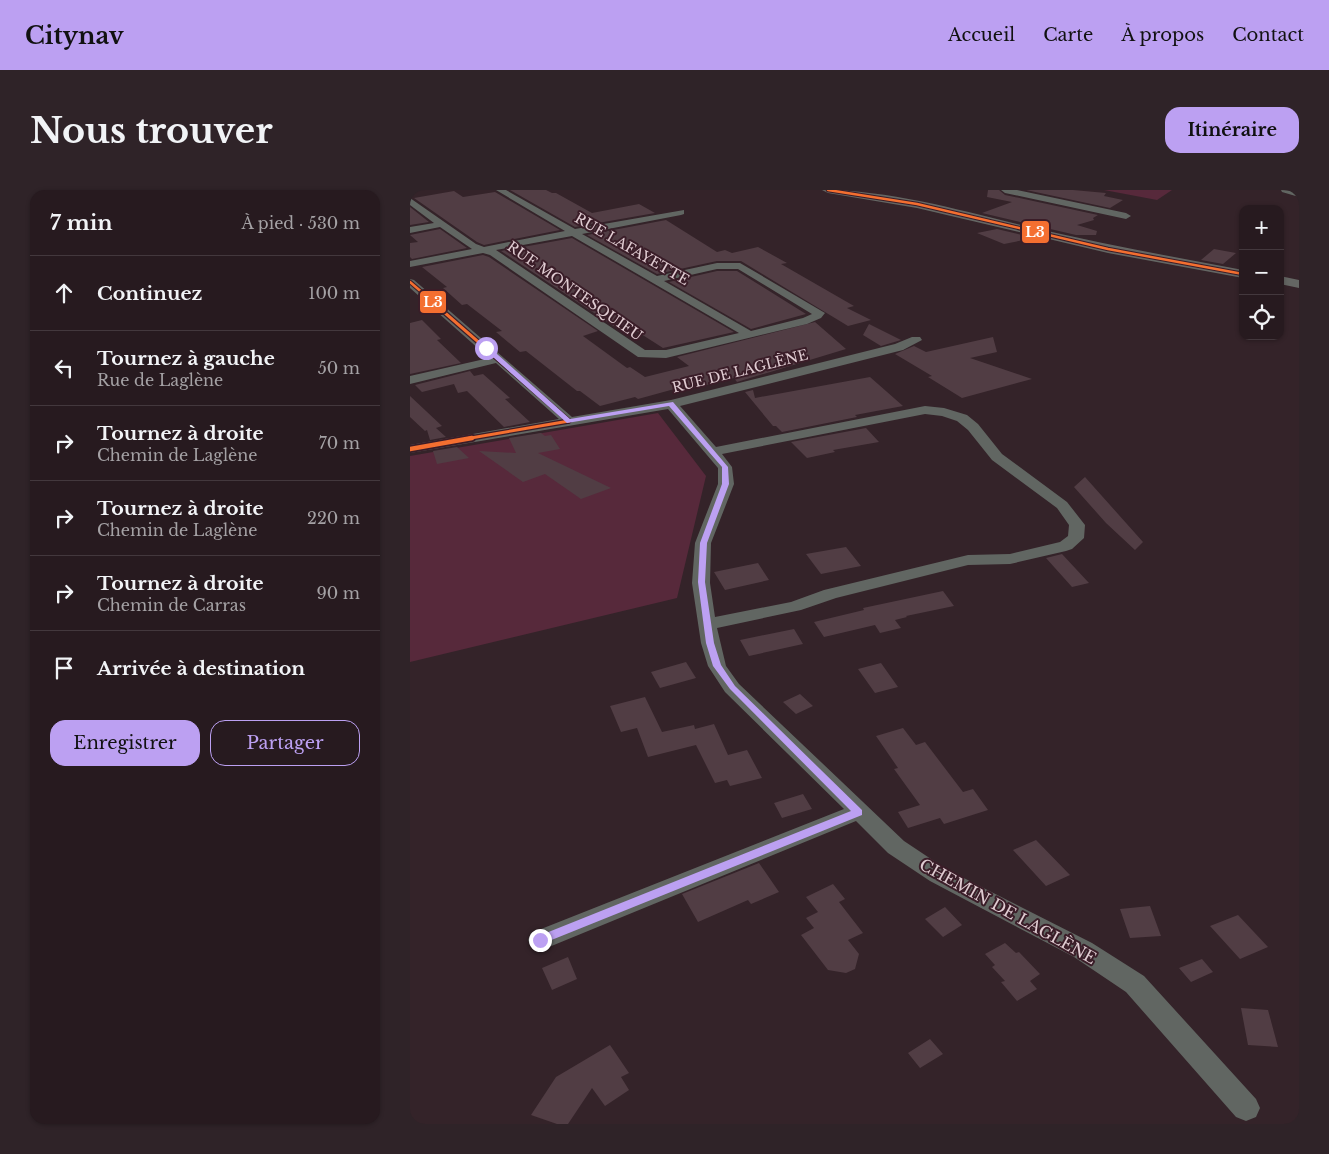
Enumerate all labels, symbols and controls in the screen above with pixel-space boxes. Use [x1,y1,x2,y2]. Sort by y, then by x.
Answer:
text: Citynav [25,21,124,50]
text: Accueil [948,24,1015,46]
text: Carte [1043,24,1093,46]
text: À propos [1121,24,1204,46]
text: Contact [1232,24,1304,46]
button: Itinéraire [1165,107,1299,153]
text: Nous trouver [30,109,273,152]
map controls [1239,205,1284,340]
button: + [1239,205,1284,250]
street label: RUE LAFAYETTE [572,209,692,289]
text: 7 min [50,210,113,236]
text: À pied · 530 m [242,213,360,233]
line badge: L3 [1021,220,1050,244]
text: L3 [1025,223,1045,241]
street label: RUE MONTESQUIEU [504,237,646,345]
button: − [1239,250,1284,295]
icon: ahead [50,279,78,307]
text: Continuez [97,282,202,305]
text: 100 m [308,283,360,303]
line badge: L3 [419,290,447,314]
text: L3 [423,293,443,311]
button: locate [1239,295,1284,340]
route start [475,337,498,360]
street label: RUE DE LAGLÈNE [670,345,810,397]
text: Tournez à gauche [97,347,275,370]
icon: left [50,354,78,382]
text: 50 m [318,358,360,378]
text: Rue de Laglène [97,370,223,390]
text: Tournez à droite [97,422,264,445]
icon: right [50,429,78,457]
text: 70 m [319,433,360,453]
text: Chemin de Laglène [97,445,257,465]
text: Tournez à droite [97,497,264,520]
icon: right [50,504,78,532]
text: 220 m [307,508,360,528]
text: Chemin de Laglène [97,520,257,540]
text: Tournez à droite [97,572,264,595]
icon: right [50,579,78,607]
text: 90 m [317,583,360,603]
text: Chemin de Carras [97,595,246,615]
icon: arrive [50,654,78,682]
text: Arrivée à destination [97,657,305,680]
button: Enregistrer [50,720,200,766]
button: Partager [210,720,360,766]
street label: CHEMIN DE LAGLÈNE [916,854,1100,968]
route end [529,929,552,952]

